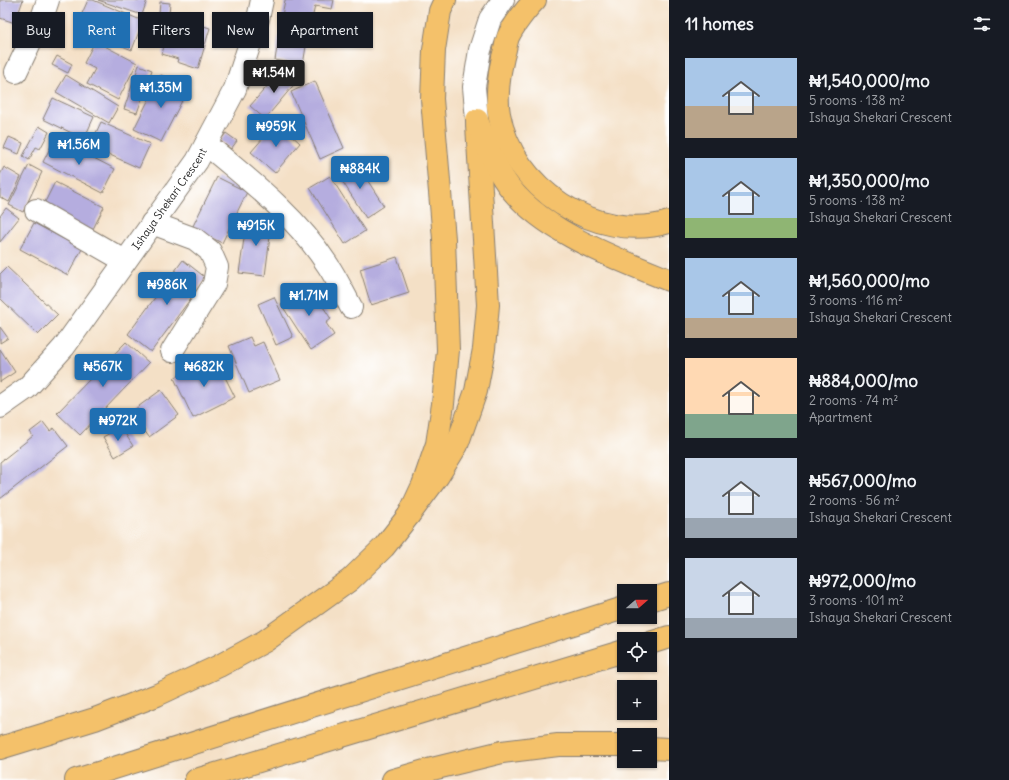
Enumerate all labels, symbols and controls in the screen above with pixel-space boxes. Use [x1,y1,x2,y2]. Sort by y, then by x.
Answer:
chip: Buy [12,12,65,48]
chip: Rent [73,12,130,48]
chip: Filters [138,12,204,48]
chip: New [212,12,269,48]
chip: Apartment [277,12,373,48]
text: 11 homes [685,13,754,35]
icon: filters [971,13,993,35]
pin: ₦1.54M [241,60,307,94]
text: ₦1.54M [253,64,295,81]
text: ₦1,540,000/mo [809,70,930,92]
icon: home [717,74,765,122]
pin: ₦1.35M [128,75,194,109]
text: ₦1.35M [140,79,182,96]
text: 5 rooms · 138 m² [809,92,905,109]
text: Ishaya Shekari Crescent [809,109,952,126]
pin: ₦959K [248,114,304,148]
text: ₦959K [256,118,296,135]
pin: ₦1.56M [46,132,112,166]
text: ₦1.56M [58,136,100,153]
street label: Ishaya Shekari Crescent [129,145,210,252]
pin: ₦884K [332,156,388,190]
text: ₦884K [340,160,380,177]
text: ₦1,350,000/mo [809,170,930,192]
icon: home [717,174,765,222]
text: 5 rooms · 138 m² [809,192,905,209]
text: Ishaya Shekari Crescent [809,209,952,226]
pin: ₦915K [228,213,284,247]
text: ₦915K [237,217,275,234]
text: ₦1,560,000/mo [809,270,930,292]
pin: ₦986K [139,272,195,306]
icon: home [717,274,765,322]
text: ₦986K [147,276,187,293]
pin: ₦1.71M [276,283,342,317]
text: ₦1.71M [289,287,329,304]
text: 3 rooms · 116 m² [809,292,903,309]
text: Ishaya Shekari Crescent [809,309,952,326]
pin: ₦567K [75,354,131,388]
pin: ₦682K [176,354,232,388]
text: ₦567K [84,358,122,375]
text: ₦682K [184,358,224,375]
text: ₦884,000/mo [809,370,918,392]
icon: home [717,374,765,422]
text: 2 rooms · 74 m² [809,392,898,409]
pin: ₦972K [90,408,146,442]
text: Apartment [809,409,872,426]
text: ₦972K [99,412,137,429]
text: ₦567,000/mo [809,470,917,492]
icon: home [717,474,765,522]
text: 2 rooms · 56 m² [809,492,900,509]
text: Ishaya Shekari Crescent [809,509,952,526]
text: ₦972,000/mo [809,570,916,592]
icon: home [717,574,765,622]
north arrow [617,584,657,624]
map controls [617,584,657,768]
text: 3 rooms · 101 m² [809,592,904,609]
text: Ishaya Shekari Crescent [809,609,952,626]
button: locate [617,632,657,672]
button: + [617,680,657,720]
button: − [617,728,657,768]

